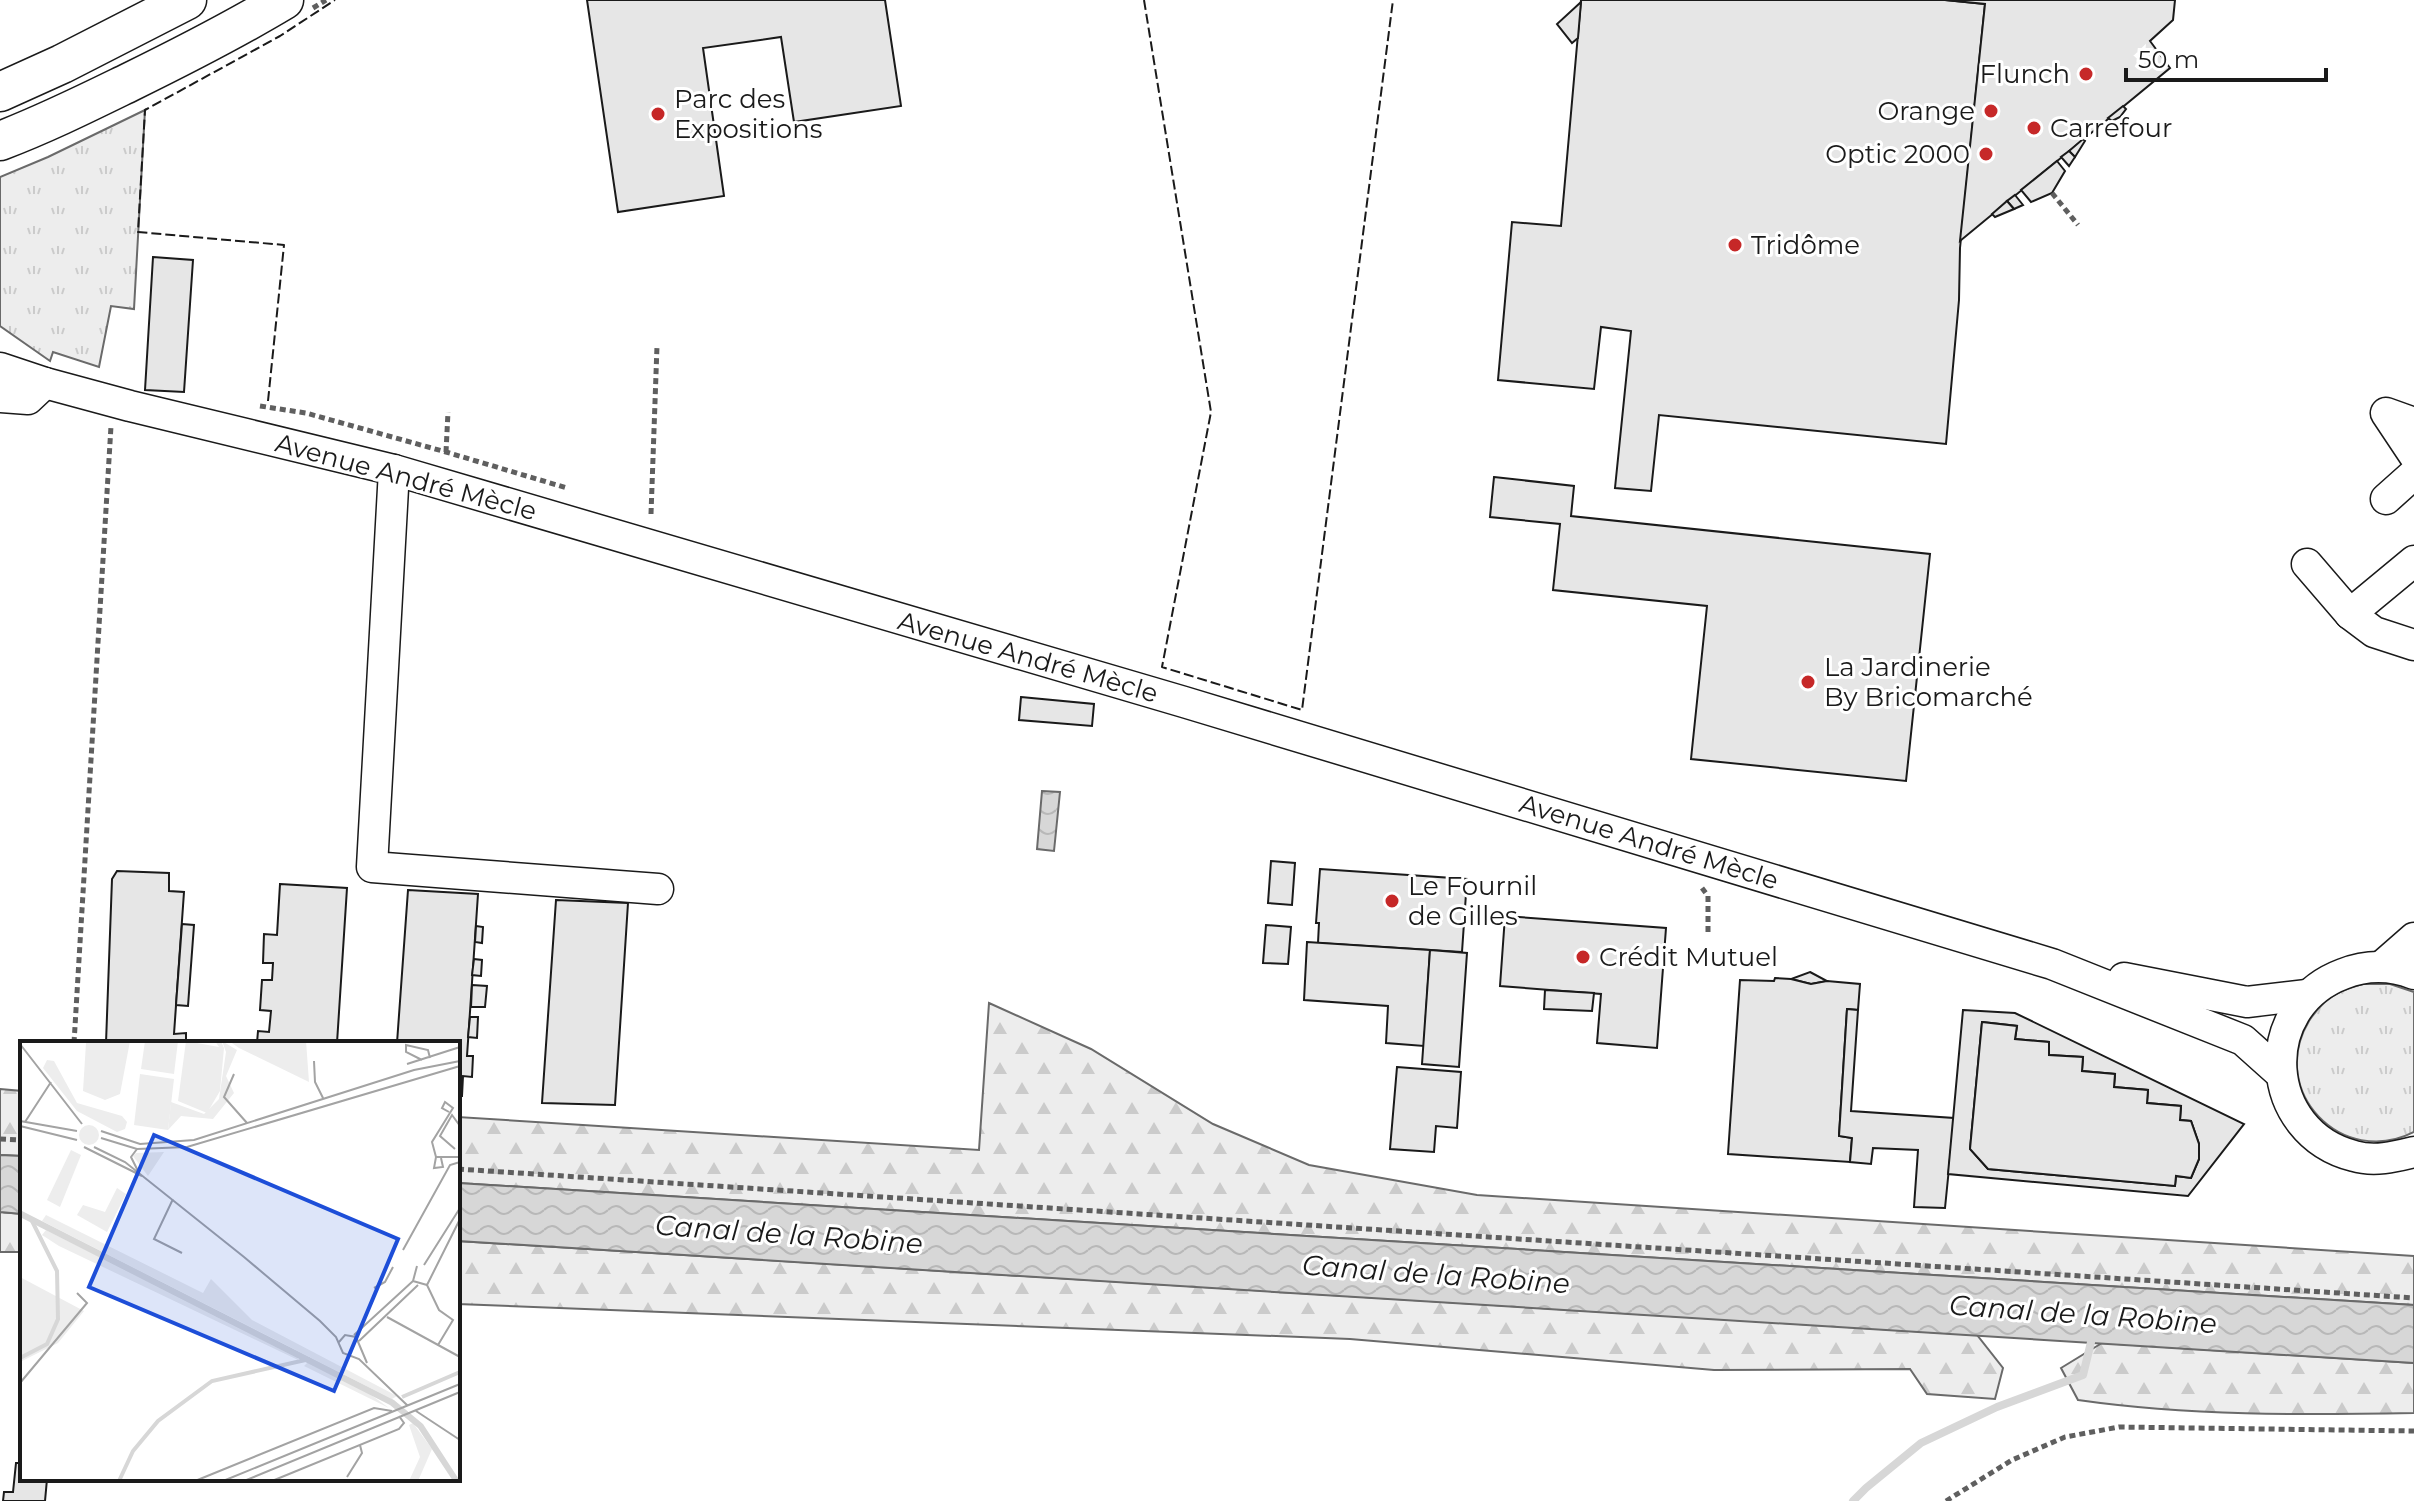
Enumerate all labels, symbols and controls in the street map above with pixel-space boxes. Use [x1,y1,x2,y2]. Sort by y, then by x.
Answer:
scale bar [2126,32,2326,82]
text: 50 m [2138,45,2199,74]
place label: Flunch [1979,58,2070,90]
marker: Flunch [2077,65,2095,83]
place label: Parc des Expositions [674,83,822,145]
place label: Orange [1877,95,1975,127]
marker: Orange [1982,102,2000,120]
marker: Parc des Expositions [649,105,667,123]
place label: Carrefour [2050,112,2172,144]
marker: Carrefour [2025,119,2043,137]
place label: Optic 2000 [1825,138,1970,170]
marker: Optic 2000 [1977,145,1995,163]
place label: Tridôme [1751,229,1860,261]
marker: Tridôme [1726,236,1744,254]
street label: Avenue André Mècle [272,427,540,527]
street label: Avenue André Mècle [894,605,1162,709]
place label: La Jardinerie By Bricomarché [1824,651,2033,713]
marker: La Jardinerie By Bricomarché [1799,673,1817,691]
street label: Avenue André Mècle [1516,787,1782,897]
place label: Le Fournil de Gilles [1408,870,1537,932]
marker: Le Fournil de Gilles [1383,892,1401,910]
place label: Crédit Mutuel [1599,941,1778,973]
marker: Crédit Mutuel [1574,948,1592,966]
inset map [20,1041,460,1481]
water label: Canal de la Robine [654,1208,924,1260]
water label: Canal de la Robine [1301,1248,1571,1300]
water label: Canal de la Robine [1948,1288,2218,1340]

